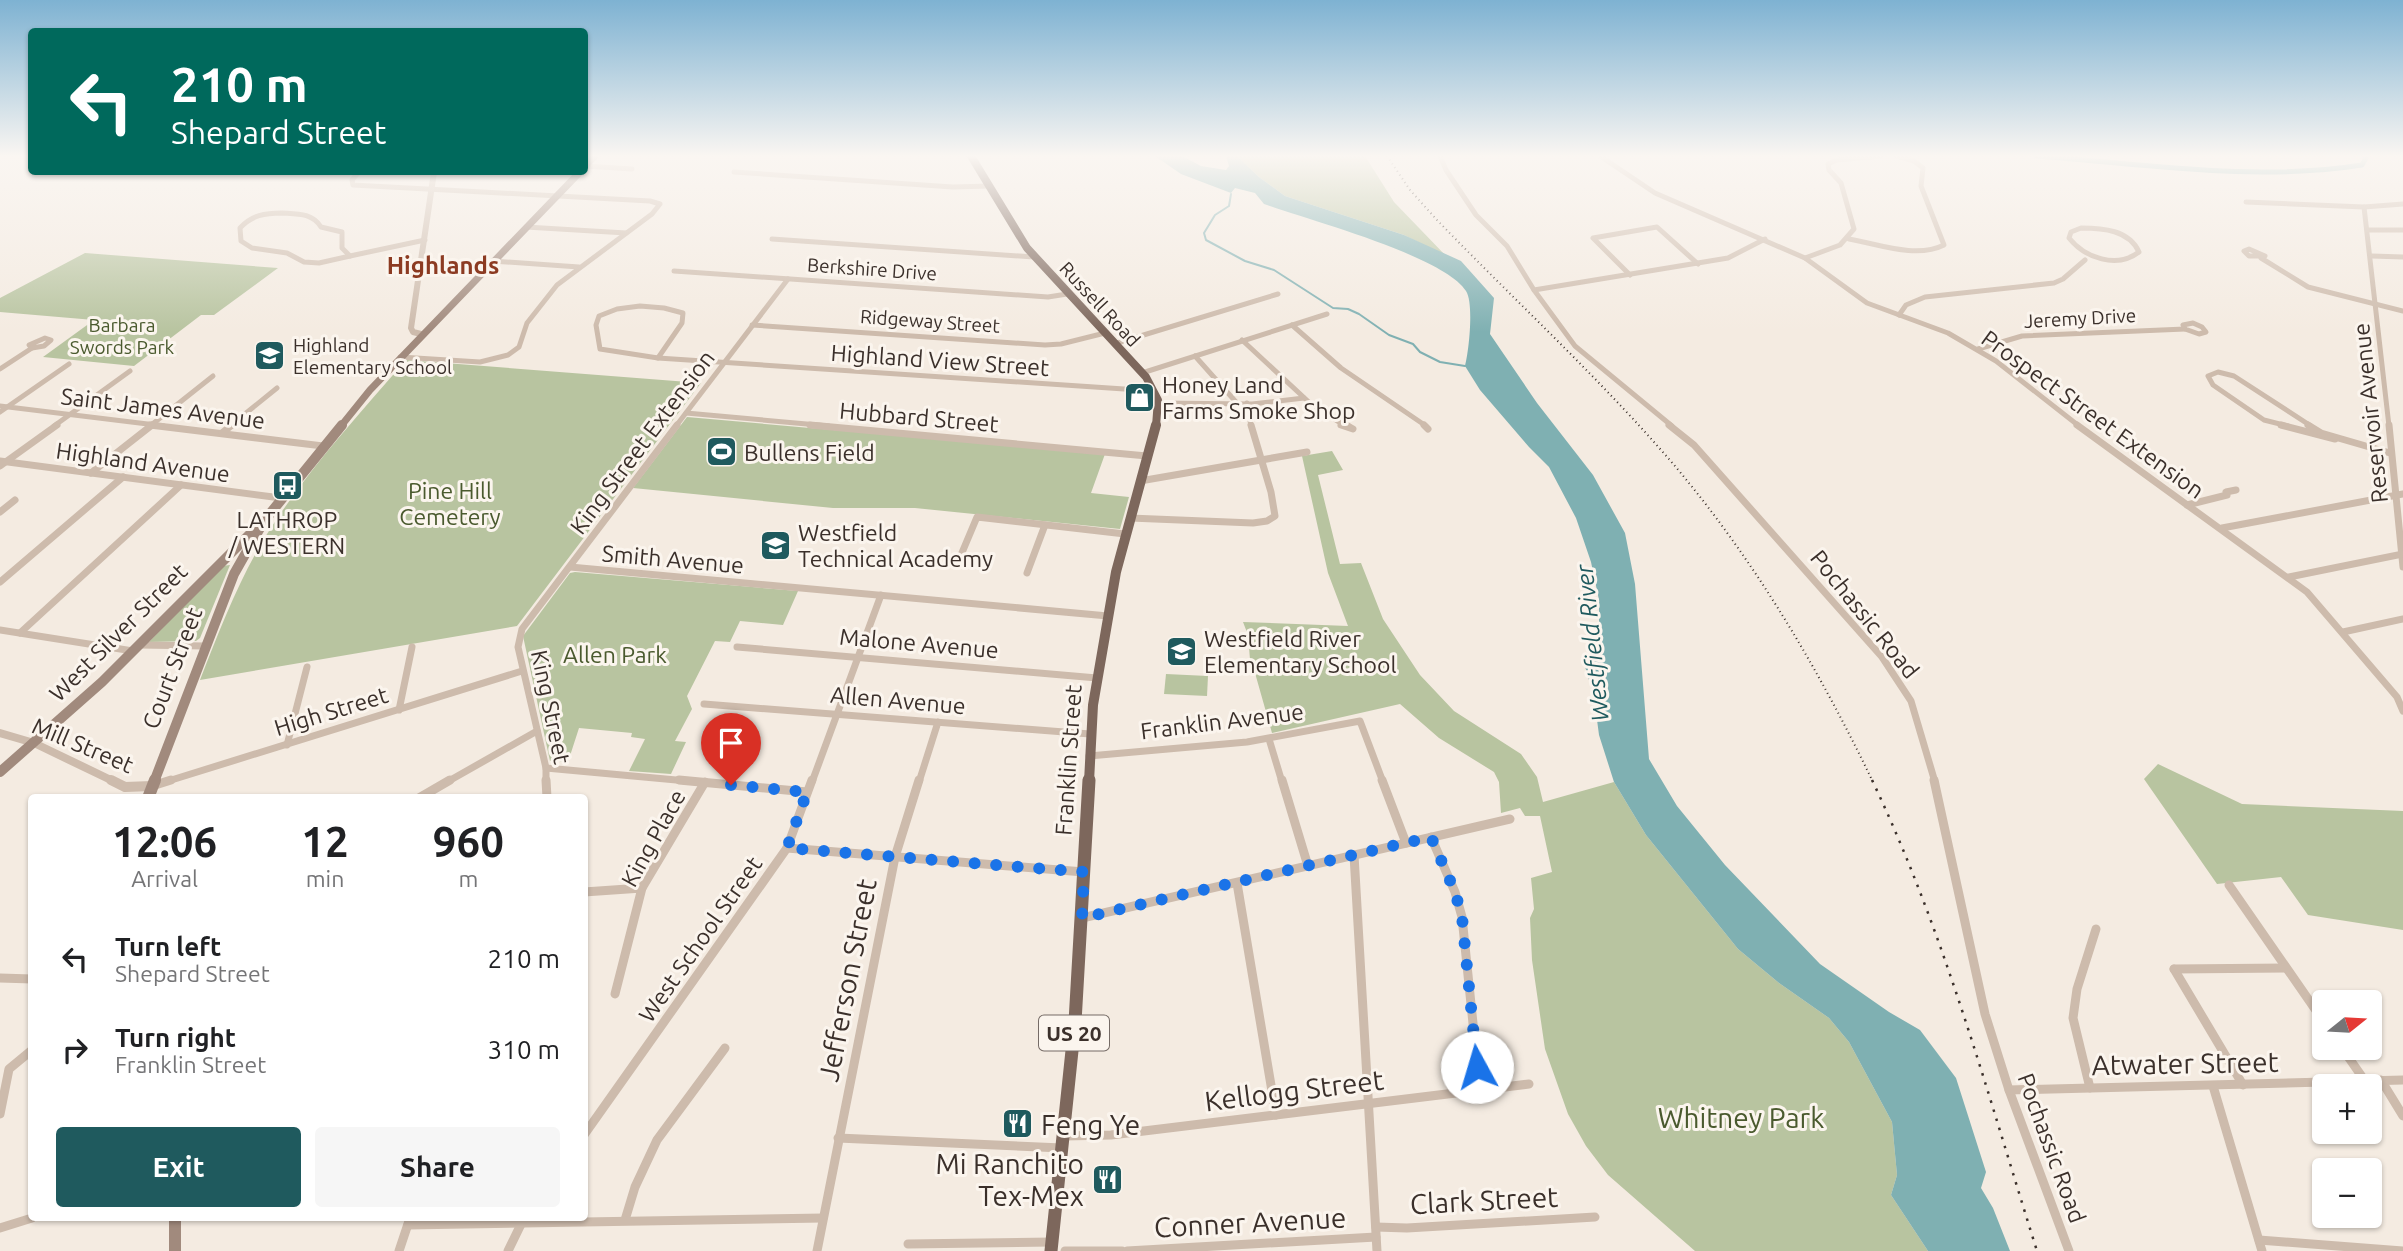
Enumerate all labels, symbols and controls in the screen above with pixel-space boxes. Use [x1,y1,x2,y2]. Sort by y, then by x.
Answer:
icon: left [56,56,147,147]
text: 210 m [171,56,308,111]
text: Shepard Street [171,114,386,150]
district label: Highlands [387,252,499,279]
street label: Berkshire Drive [806,253,938,285]
street label: Russell Road [1055,257,1145,351]
street label: Jeremy Drive [2023,304,2137,332]
street label: Ridgeway Street [859,305,1001,337]
park label: Barbara Swords Park [70,314,175,358]
street label: Reservoir Avenue [2348,322,2392,504]
street label: Prospect Street Extension [1977,325,2209,503]
place label: Highland Elementary School [293,334,452,378]
school or university icon: Highland Elementary School [253,339,287,373]
street label: Highland View Street [830,340,1050,380]
street label: King Street Extension [565,345,719,539]
place label: Honey Land Farms Smoke Shop [1162,372,1356,423]
shop icon: Honey Land Farms Smoke Shop [1122,380,1156,414]
street label: Saint James Avenue [60,383,266,433]
street label: Hubbard Street [838,398,1000,436]
sports icon: Bullens Field [704,435,738,469]
street label: Highland Avenue [55,437,231,487]
place label: Bullens Field [744,440,875,465]
bus stop icon: LATHROP / WESTERN [270,468,304,502]
park label: Pine Hill Cemetery [399,478,501,529]
place label: LATHROP / WESTERN [228,507,345,558]
place label: Westfield Technical Academy [798,520,993,571]
school or university icon: Westfield Technical Academy [758,528,792,562]
street label: Smith Avenue [601,540,745,578]
street label: Pochassic Road [1806,545,1924,683]
street label: West Silver Street [44,558,192,706]
water label: Westfield River [1570,562,1614,723]
street label: Court Street [137,604,207,732]
street label: Malone Avenue [838,624,1000,662]
place label: Westfield River Elementary School [1204,626,1397,677]
school or university icon: Westfield River Elementary School [1164,634,1198,668]
park label: Allen Park [563,642,667,667]
street label: King Street [527,648,575,766]
street label: High Street [271,682,391,740]
street label: Allen Avenue [829,682,967,718]
street label: Franklin Street [1050,684,1086,836]
street label: Franklin Avenue [1139,699,1305,743]
street label: Mill Street [29,713,137,777]
pin [701,713,761,785]
icon: arrive [712,724,750,762]
street label: King Place [616,785,690,891]
text: 12:06 [112,818,217,865]
text: 12 [301,818,349,865]
text: 960 [433,818,504,865]
street label: West School Street [633,851,767,1027]
text: Arrival [131,866,198,891]
text: min [306,866,344,891]
text: m [458,866,478,891]
street label: Jefferson Street [812,876,882,1084]
text: Turn left [115,932,221,961]
icon: left [56,940,94,978]
text: 210 m [488,944,560,973]
text: Shepard Street [115,961,270,986]
north arrow [2312,990,2382,1060]
map controls [2312,990,2382,1228]
road number: US 20 [1039,1016,1109,1050]
text: Turn right [115,1023,236,1052]
position arrow [1440,1030,1514,1104]
icon: right [56,1031,94,1069]
text: 310 m [488,1035,560,1064]
street label: Atwater Street [2091,1046,2279,1080]
text: Franklin Street [115,1052,266,1077]
street label: Kellogg Street [1203,1064,1385,1116]
street label: Pochassic Road [2013,1070,2091,1226]
button: + [2312,1074,2382,1144]
park label: Whitney Park [1658,1102,1824,1133]
restaurant icon: Feng Ye [1001,1107,1035,1141]
place label: Feng Ye [1041,1109,1140,1140]
button: Exit [56,1127,301,1207]
button: Share [315,1127,560,1207]
place label: Mi Ranchito Tex-Mex [936,1148,1084,1211]
button: − [2312,1158,2382,1228]
restaurant icon: Mi Ranchito Tex-Mex [1090,1162,1124,1196]
street label: Clark Street [1409,1181,1559,1219]
street label: Conner Avenue [1153,1201,1347,1243]

